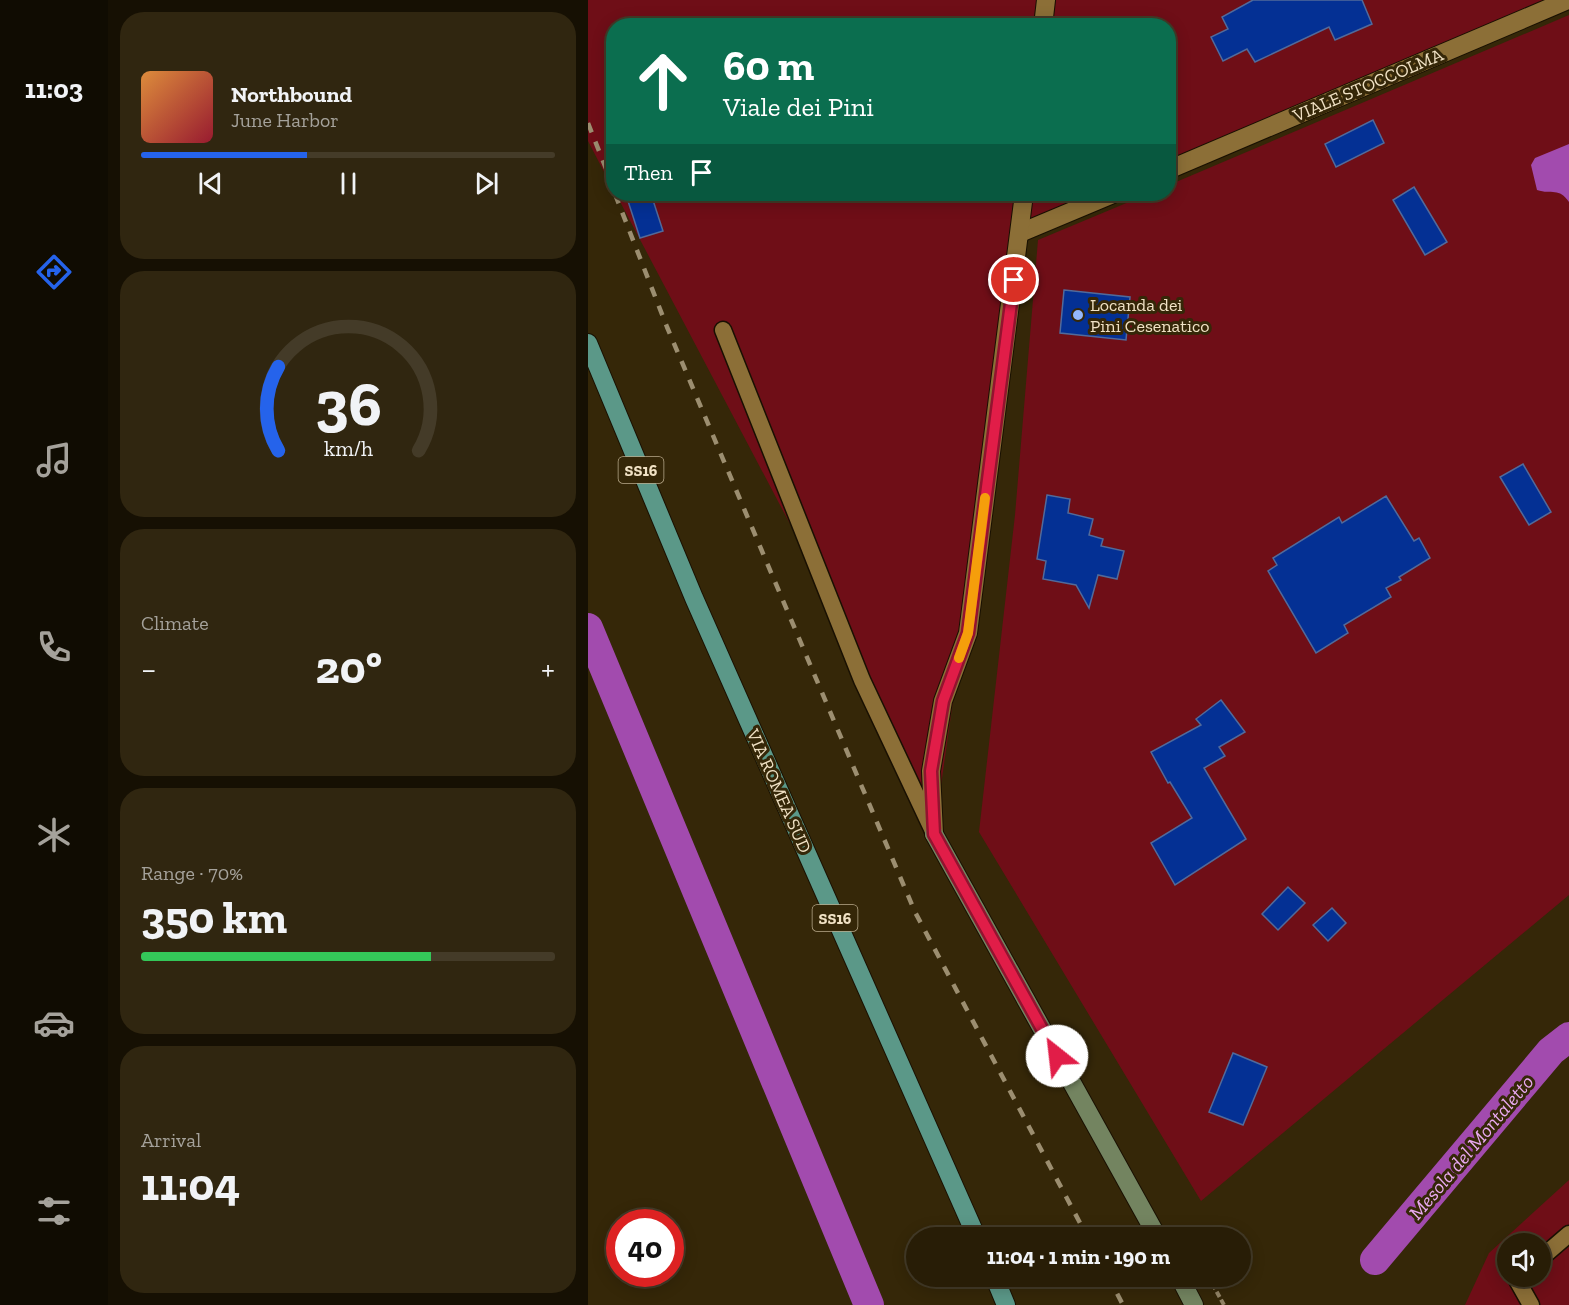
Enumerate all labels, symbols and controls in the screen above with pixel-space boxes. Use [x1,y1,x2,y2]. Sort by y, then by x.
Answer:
text: 60 m [723,40,814,91]
icon: ahead [624,42,702,120]
street label: VIALE STOCCOLMA [1289,43,1447,127]
text: 11:03 [25,73,83,105]
text: Northbound [231,81,352,108]
text: Viale dei Pini [723,91,874,123]
text: June Harbor [231,108,339,132]
icon: arrive [685,156,718,189]
text: Then [624,159,673,186]
icon: previous [194,167,227,200]
icon: pause [332,167,365,200]
icon: next [470,167,503,200]
icon: directions [33,251,75,293]
pin [988,254,1039,305]
icon: arrive [997,263,1030,296]
place label: Locanda dei Pini Cesenatico [1090,294,1210,337]
marker: Locanda dei Pini Cesenatico [1071,308,1085,322]
text: 36 [315,366,381,441]
text: km/h [324,436,372,461]
icon: music [33,439,75,481]
road number: SS16 [619,457,664,483]
text: Climate [141,611,209,635]
icon: phone [33,626,75,668]
text: 20° [316,641,382,695]
text: − [141,649,156,688]
text: + [541,649,555,688]
street label: VIA ROMEA SUD [741,725,816,856]
icon: climate [33,814,75,856]
text: Range · 70% [141,861,243,885]
text: 350 km [141,891,287,945]
road number: SS16 [812,905,858,931]
icon: car [33,1002,75,1044]
position arrow [1025,1024,1089,1088]
water label: Mesola del Montaletto [1404,1070,1538,1224]
text: Arrival [141,1128,201,1152]
text: 11:04 [141,1158,240,1212]
icon: filters [33,1190,75,1232]
speed limit sign: 40 [606,1209,684,1287]
map controls [1497,1233,1551,1287]
button: sound [1497,1233,1551,1287]
text: 11:04 · 1 min · 190 m [987,1243,1170,1270]

